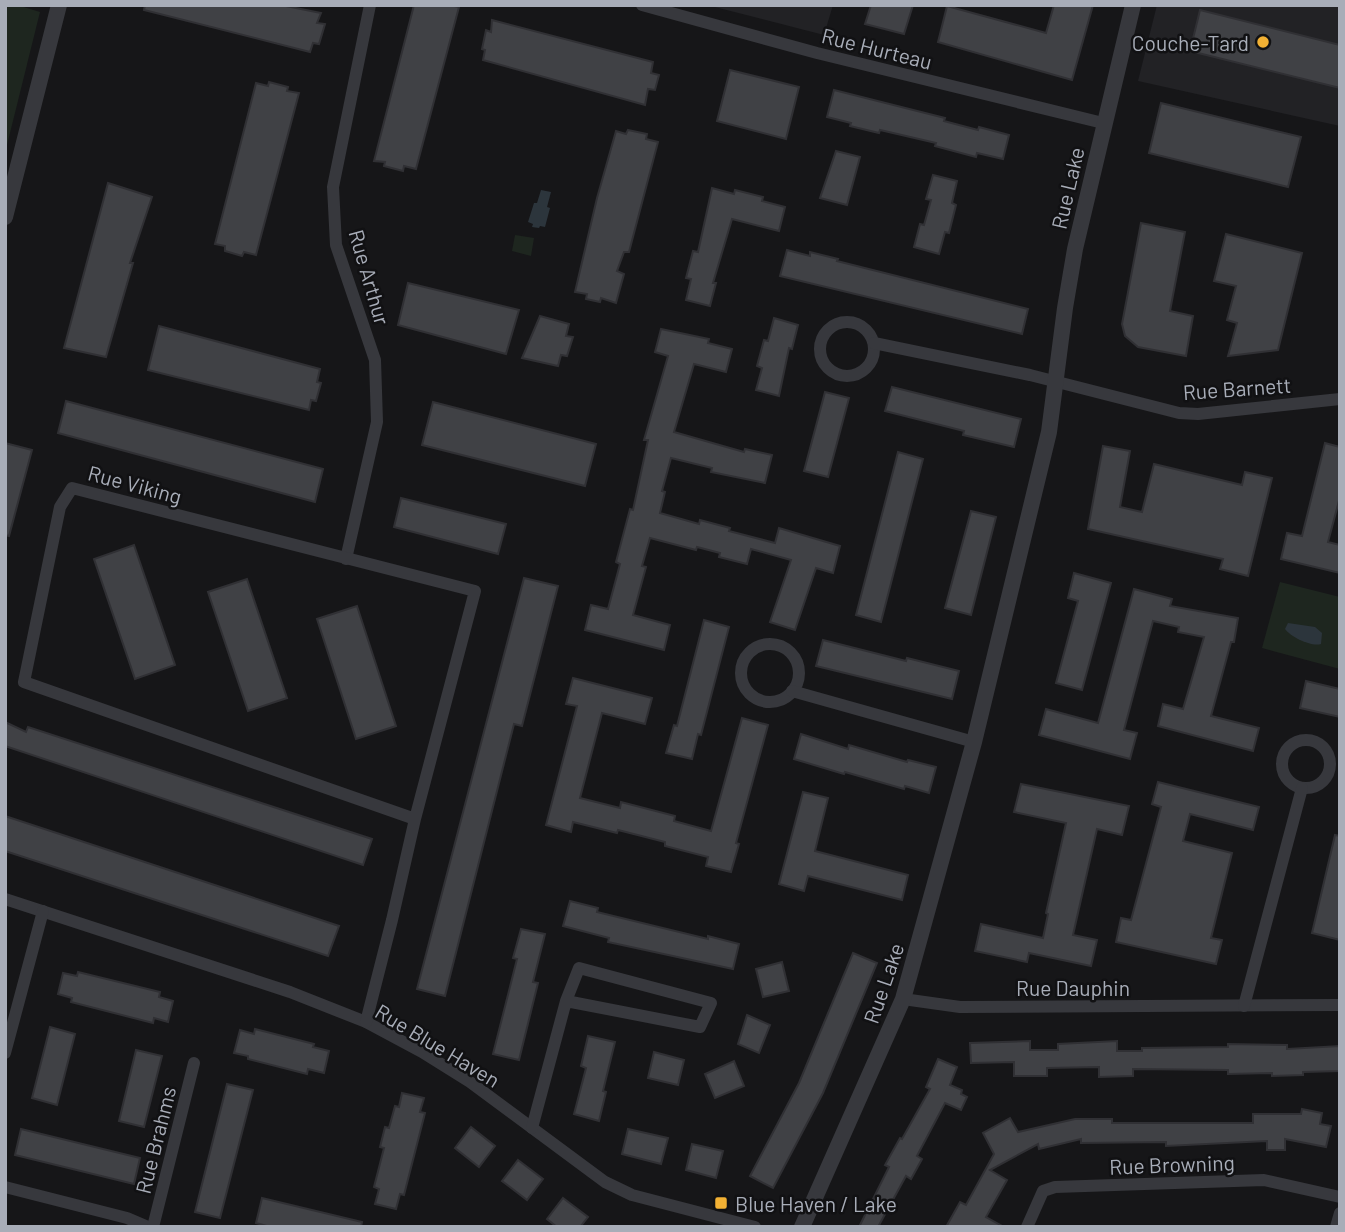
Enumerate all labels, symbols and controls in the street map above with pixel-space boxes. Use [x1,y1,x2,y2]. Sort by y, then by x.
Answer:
street label: Rue Hurteau [819,22,935,74]
place label: Couche-Tard [1132,30,1249,55]
marker: Couche-Tard [1255,34,1271,50]
street label: Rue Lake [1045,145,1089,231]
street label: Rue Arthur [344,226,396,328]
street label: Rue Barnett [1182,372,1292,404]
street label: Rue Viking [86,460,184,508]
street label: Rue Lake [858,939,908,1027]
street label: Rue Dauphin [1016,975,1130,1000]
street label: Rue Blue Haven [371,998,505,1092]
street label: Rue Brahms [130,1084,180,1196]
street label: Rue Browning [1109,1149,1235,1179]
place label: Blue Haven / Lake [735,1191,897,1216]
marker: Blue Haven / Lake [713,1195,729,1211]

